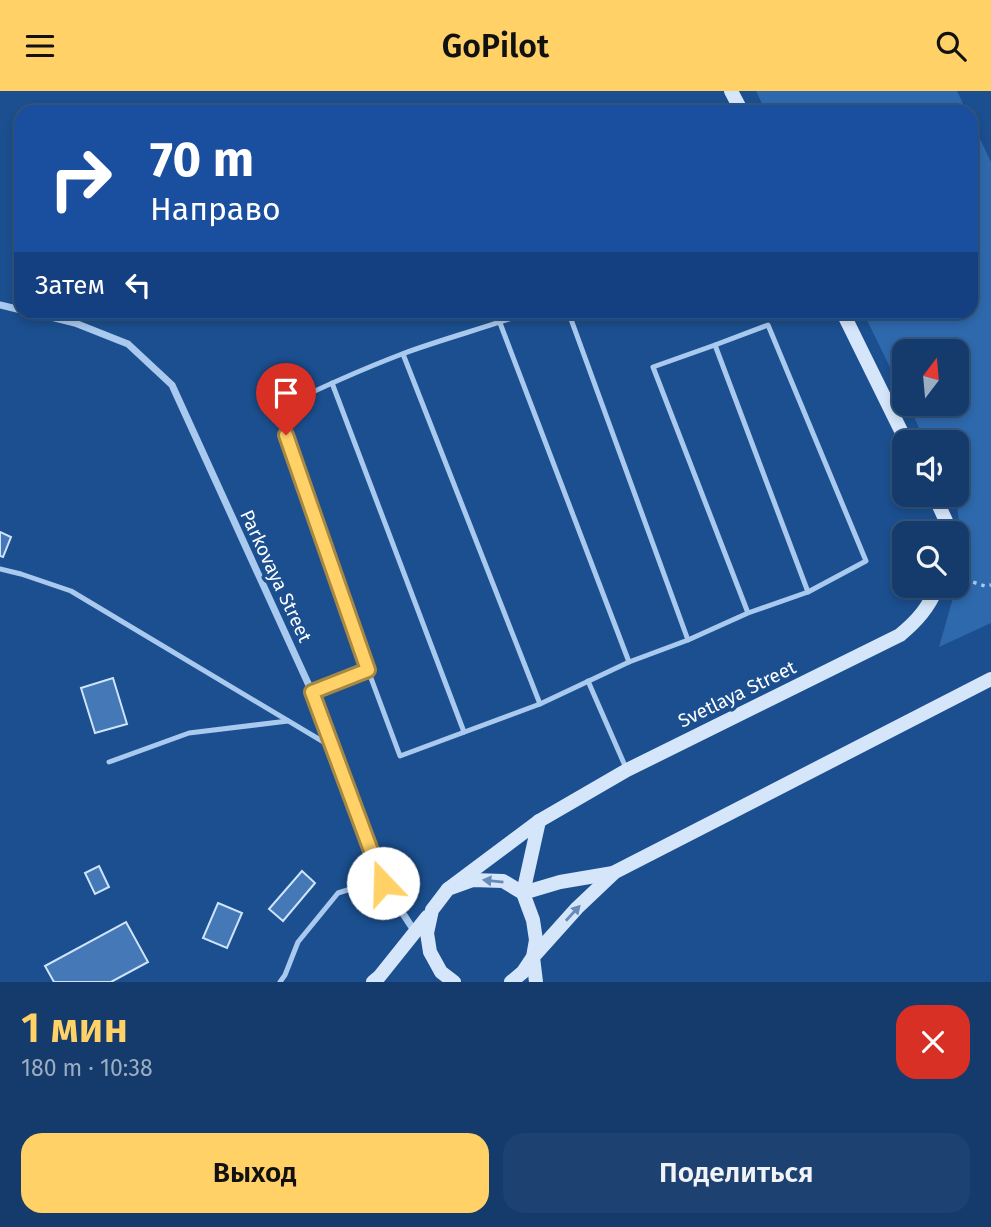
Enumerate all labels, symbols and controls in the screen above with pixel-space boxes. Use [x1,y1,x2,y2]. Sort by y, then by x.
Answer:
icon: menu [21,27,59,65]
text: GoPilot [442,27,549,65]
icon: search [932,27,970,65]
text: 70 m [150,130,254,189]
icon: right [35,133,126,224]
text: Направо [150,190,281,228]
icon: left [119,266,157,304]
text: Затем [35,270,105,301]
north arrow [892,339,970,417]
map controls [892,339,969,598]
pin [256,363,316,435]
icon: arrive [267,374,305,412]
button: sound [892,430,969,507]
street label: Parkovaya Street [235,506,317,646]
button: search [892,521,969,598]
street label: Svetlaya Street [674,656,800,732]
position arrow [346,846,420,920]
one-way arrow [482,876,504,887]
one-way arrow [564,905,580,922]
text: 1 мин [21,1003,128,1053]
button: close [896,1005,970,1079]
text: 180 m · 10:38 [21,1054,153,1082]
button: Выход [21,1133,489,1213]
button: Поделиться [503,1133,970,1213]

